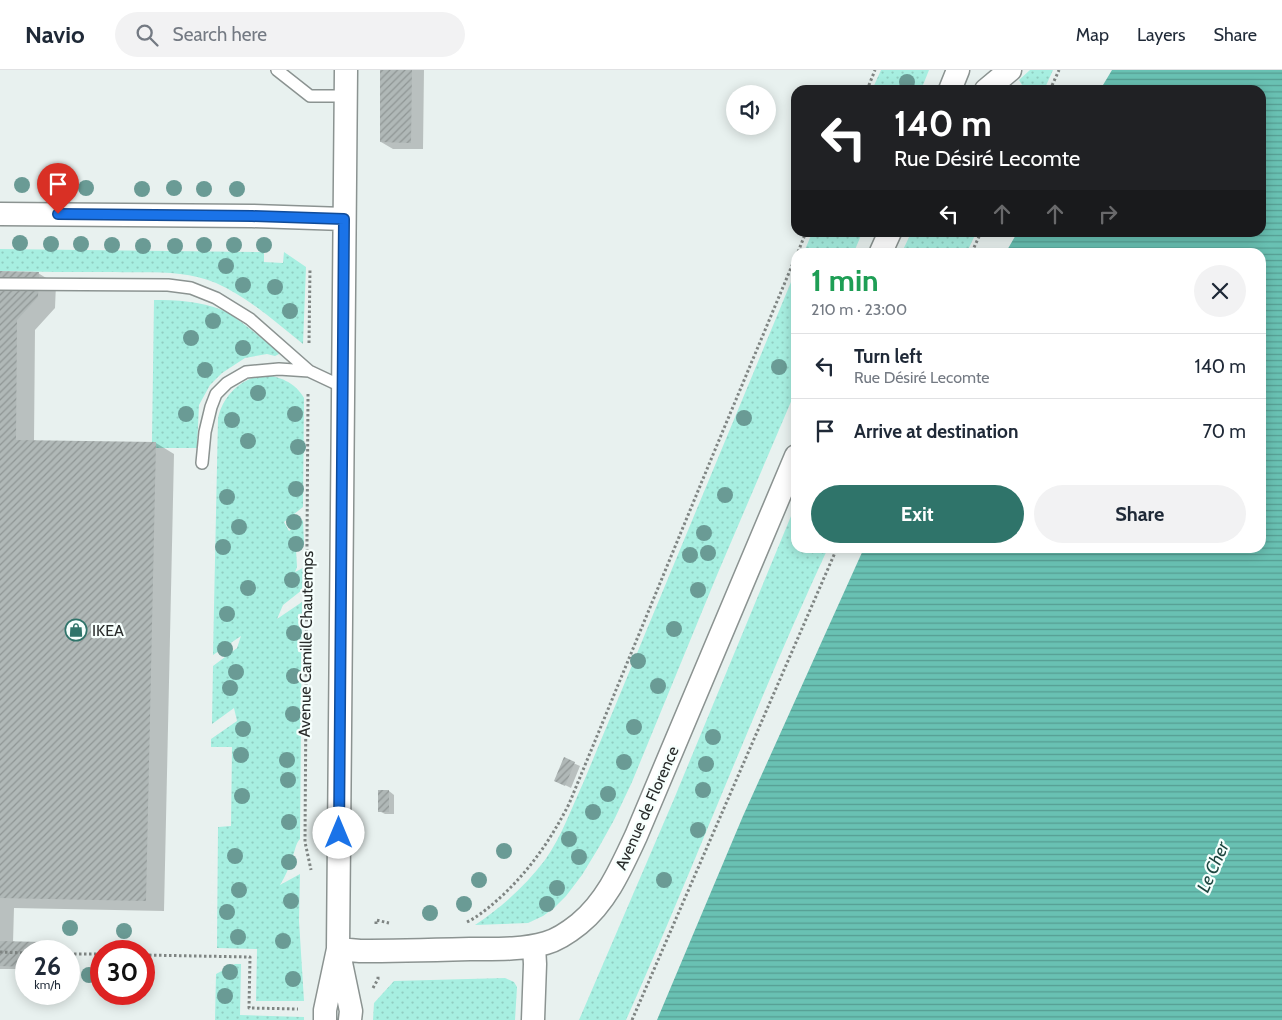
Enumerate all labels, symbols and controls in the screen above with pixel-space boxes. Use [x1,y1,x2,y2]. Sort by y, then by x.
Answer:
search box [115,12,465,57]
text: Navio [25,20,85,49]
icon: search [133,21,161,49]
text: Search here [173,23,267,46]
text: Map [1076,24,1109,46]
text: Layers [1137,24,1186,46]
text: Share [1214,24,1257,46]
map controls [726,85,776,135]
button: sound [726,85,776,135]
text: 140 m [894,102,992,145]
icon: left [811,105,876,170]
text: Rue Désiré Lecomte [894,145,1080,172]
pin [37,163,79,214]
icon: arrive [44,170,72,198]
icon: left [935,200,963,228]
icon: ahead [988,200,1016,228]
icon: ahead [1041,200,1069,228]
icon: right [1094,200,1122,228]
text: 1 min [811,262,879,299]
button: close [1194,265,1246,317]
text: 210 m · 23:00 [811,300,907,319]
text: Turn left [854,345,922,368]
icon: left [811,352,839,380]
text: 140 m [1195,355,1246,378]
text: Rue Désiré Lecomte [854,368,989,387]
icon: arrive [811,417,839,445]
text: Arrive at destination [854,420,1018,443]
text: 70 m [1202,420,1246,443]
button: Exit [811,485,1024,543]
button: Share [1034,485,1246,543]
street label: Avenue Camille Chautemps [295,550,317,737]
shop icon: IKEA [64,618,88,642]
place label: IKEA [92,621,124,640]
street label: Avenue de Florence [611,743,683,873]
position arrow [312,806,364,858]
water label: Le Cher [1192,837,1234,896]
speed limit sign: 30 [90,940,155,1005]
text: 26 [34,951,61,981]
text: km/h [34,977,61,992]

